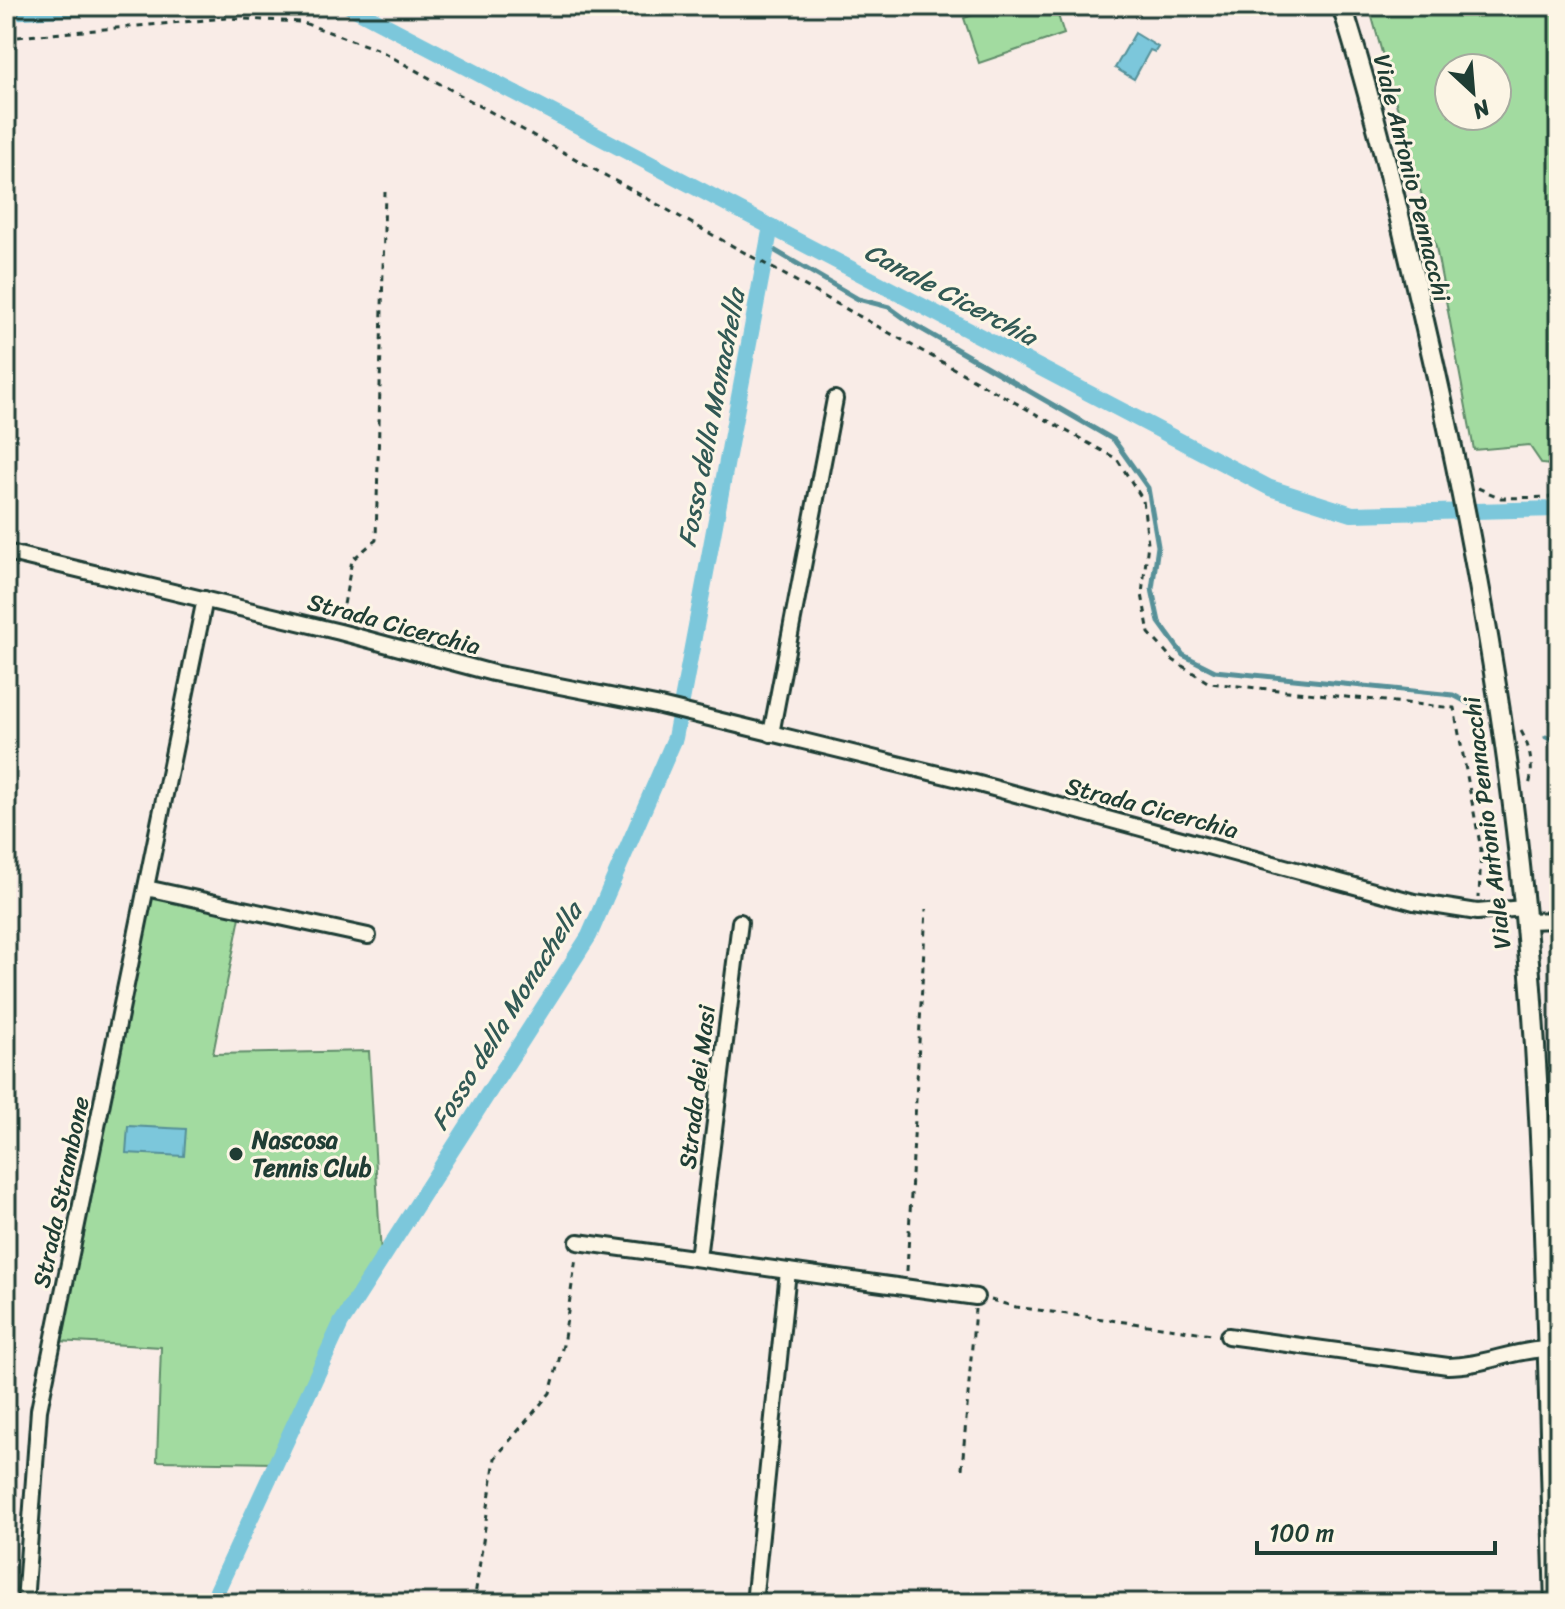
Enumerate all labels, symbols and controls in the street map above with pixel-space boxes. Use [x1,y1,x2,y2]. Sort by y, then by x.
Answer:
street label: Viale Antonio Pennacchi [1361,50,1463,307]
north arrow [1433,52,1513,132]
text: N [1465,88,1498,131]
water label: Canale Cicerchia [856,229,1048,360]
water label: Fosso della Monachella [663,282,759,551]
street label: Strada Cicerchia [303,581,485,667]
street label: Viale Antonio Pennacchi [1451,694,1523,952]
street label: Strada Cicerchia [1061,765,1243,851]
water label: Fosso della Monachella [417,890,596,1139]
street label: Strada dei Masi [666,1002,728,1171]
street label: Strada Strambone [20,1092,102,1292]
place label: Nascosa Tennis Club [251,1119,372,1189]
marker: Nascosa Tennis Club [227,1145,245,1163]
scale bar [1257,1505,1495,1555]
text: 100 m [1269,1512,1334,1554]

